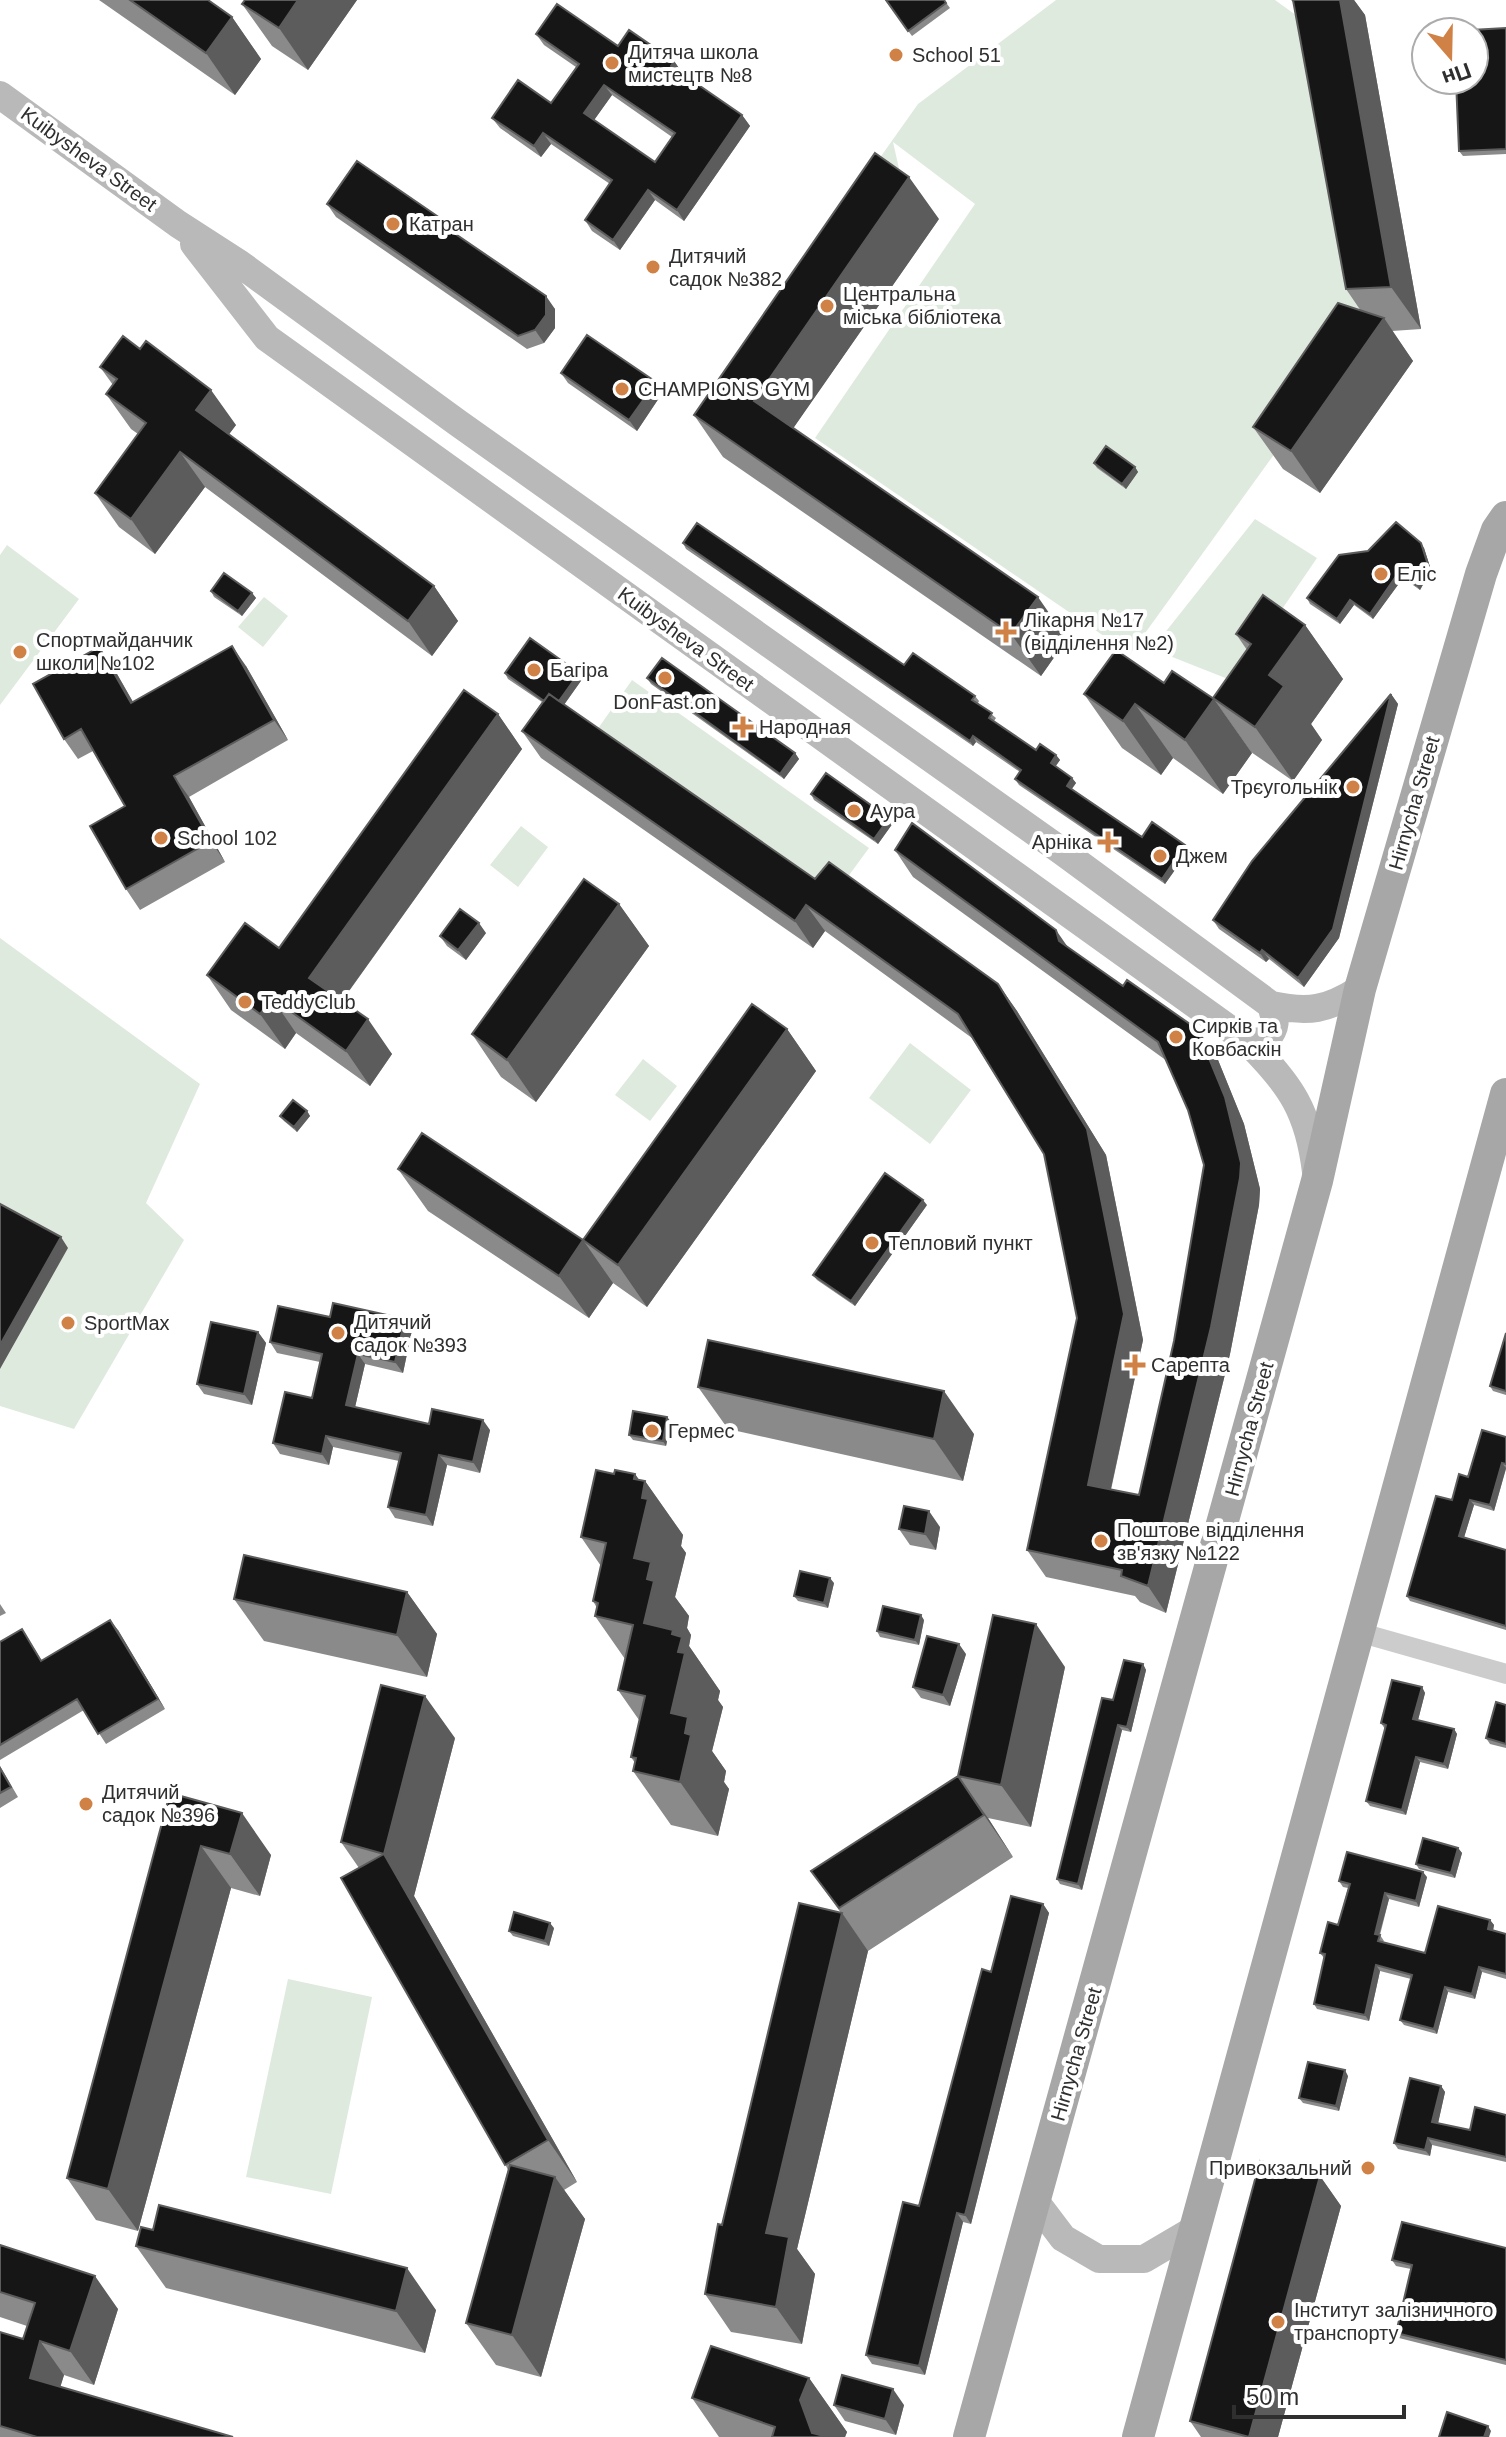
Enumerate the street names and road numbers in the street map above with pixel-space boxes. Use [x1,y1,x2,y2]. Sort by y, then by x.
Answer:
street label: Kuibysheva Street [17,102,161,216]
street label: Kuibysheva Street [614,582,758,696]
street label: Hirnycha Street [1384,733,1444,872]
street label: Hirnycha Street [1221,1359,1278,1498]
street label: Hirnycha Street [1046,1984,1106,2123]

